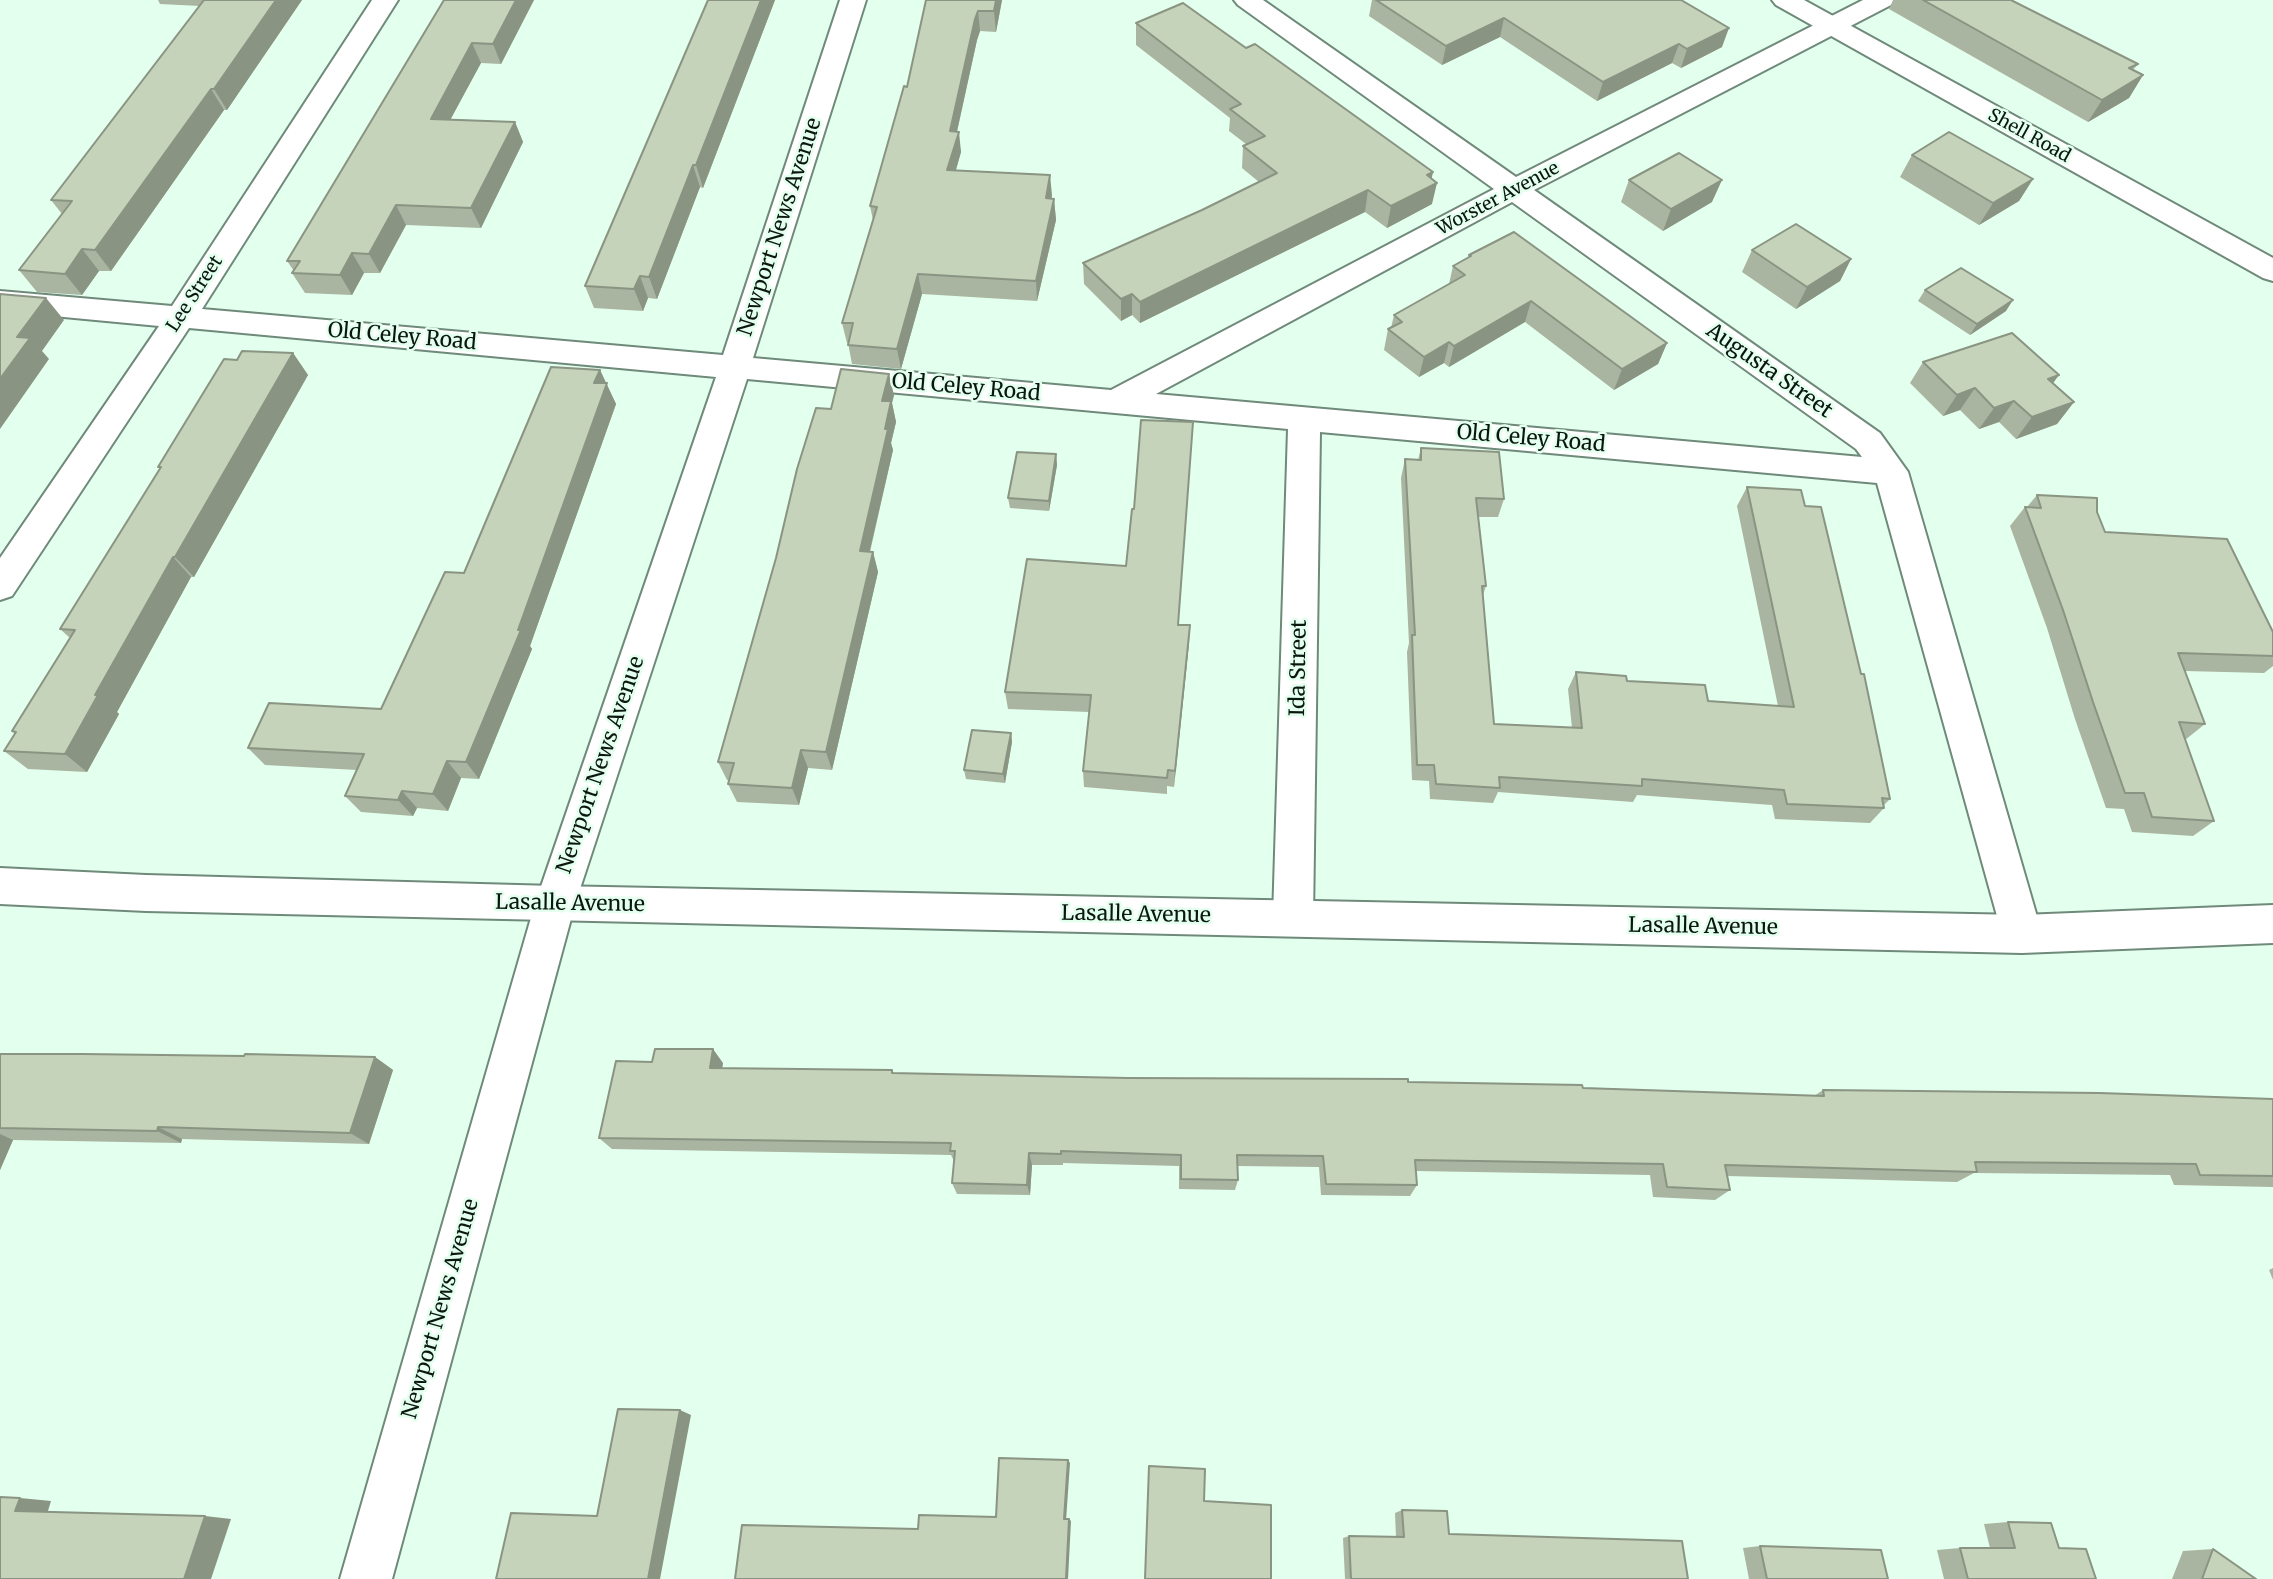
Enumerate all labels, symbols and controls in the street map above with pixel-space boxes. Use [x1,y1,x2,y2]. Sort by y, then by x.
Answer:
street label: Shell Road [1984,105,2074,167]
street label: Newport News Avenue [733,115,827,339]
street label: Worster Avenue [1433,158,1563,240]
street label: Lee Street [162,252,228,336]
street label: Old Celey Road [327,318,477,356]
street label: Augusta Street [1701,318,1837,424]
street label: Old Celey Road [891,369,1041,407]
street label: Old Celey Road [1456,420,1606,458]
street label: Ida Street [1286,620,1312,716]
street label: Newport News Avenue [552,653,650,877]
street label: Lasalle Avenue [495,890,645,918]
street label: Lasalle Avenue [1061,901,1211,929]
street label: Lasalle Avenue [1628,913,1778,941]
street label: Newport News Avenue [397,1196,485,1422]

